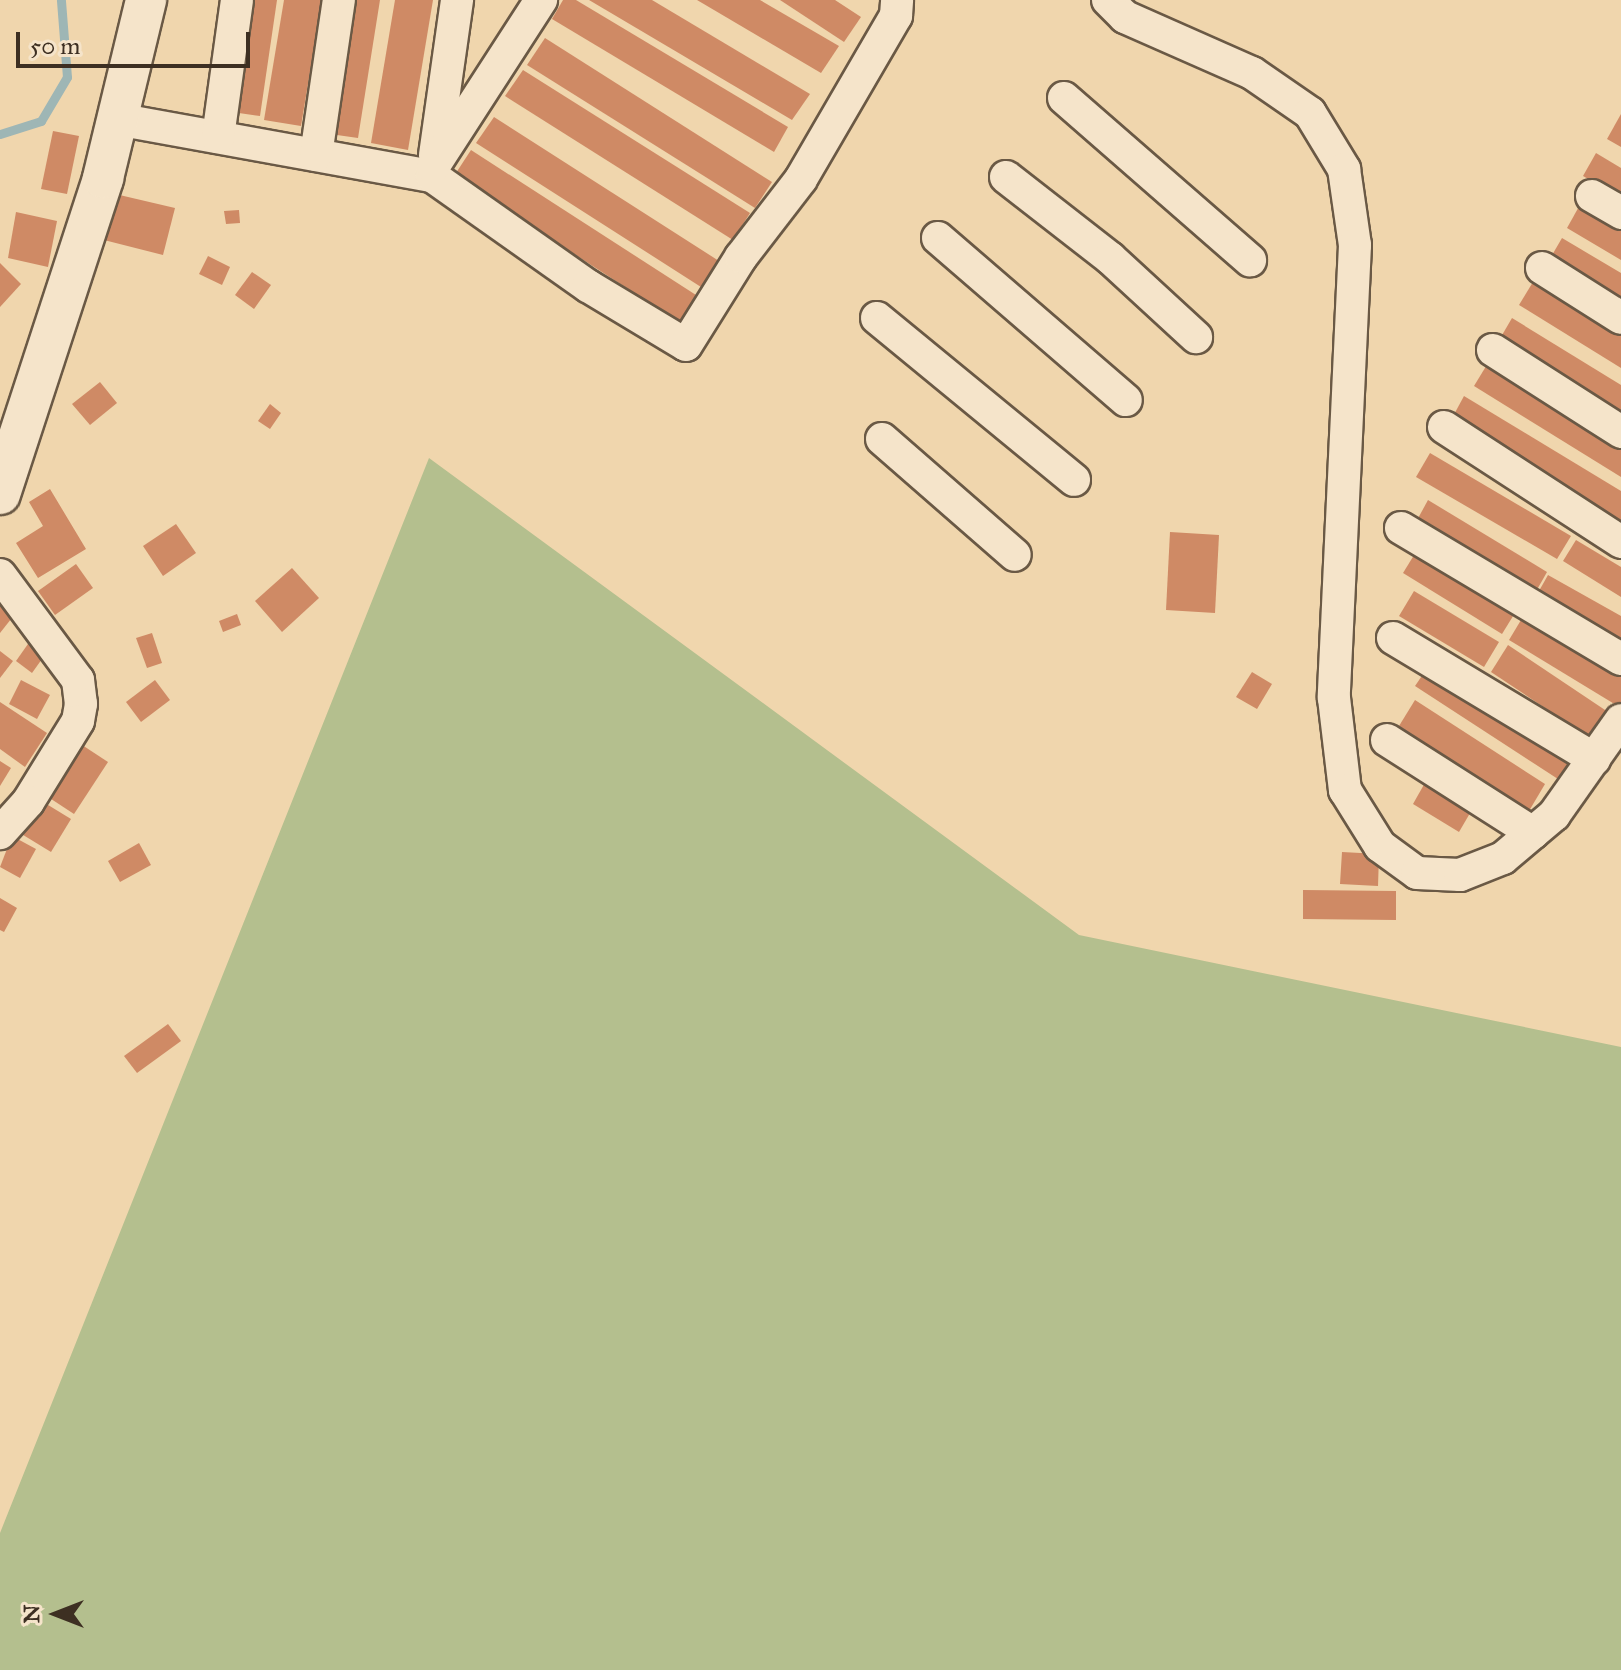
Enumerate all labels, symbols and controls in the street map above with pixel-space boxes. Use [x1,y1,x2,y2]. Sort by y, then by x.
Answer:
scale bar [20,16,254,66]
text: 50 m [30,31,80,61]
north arrow [16,1574,96,1654]
text: N [18,1605,45,1623]

